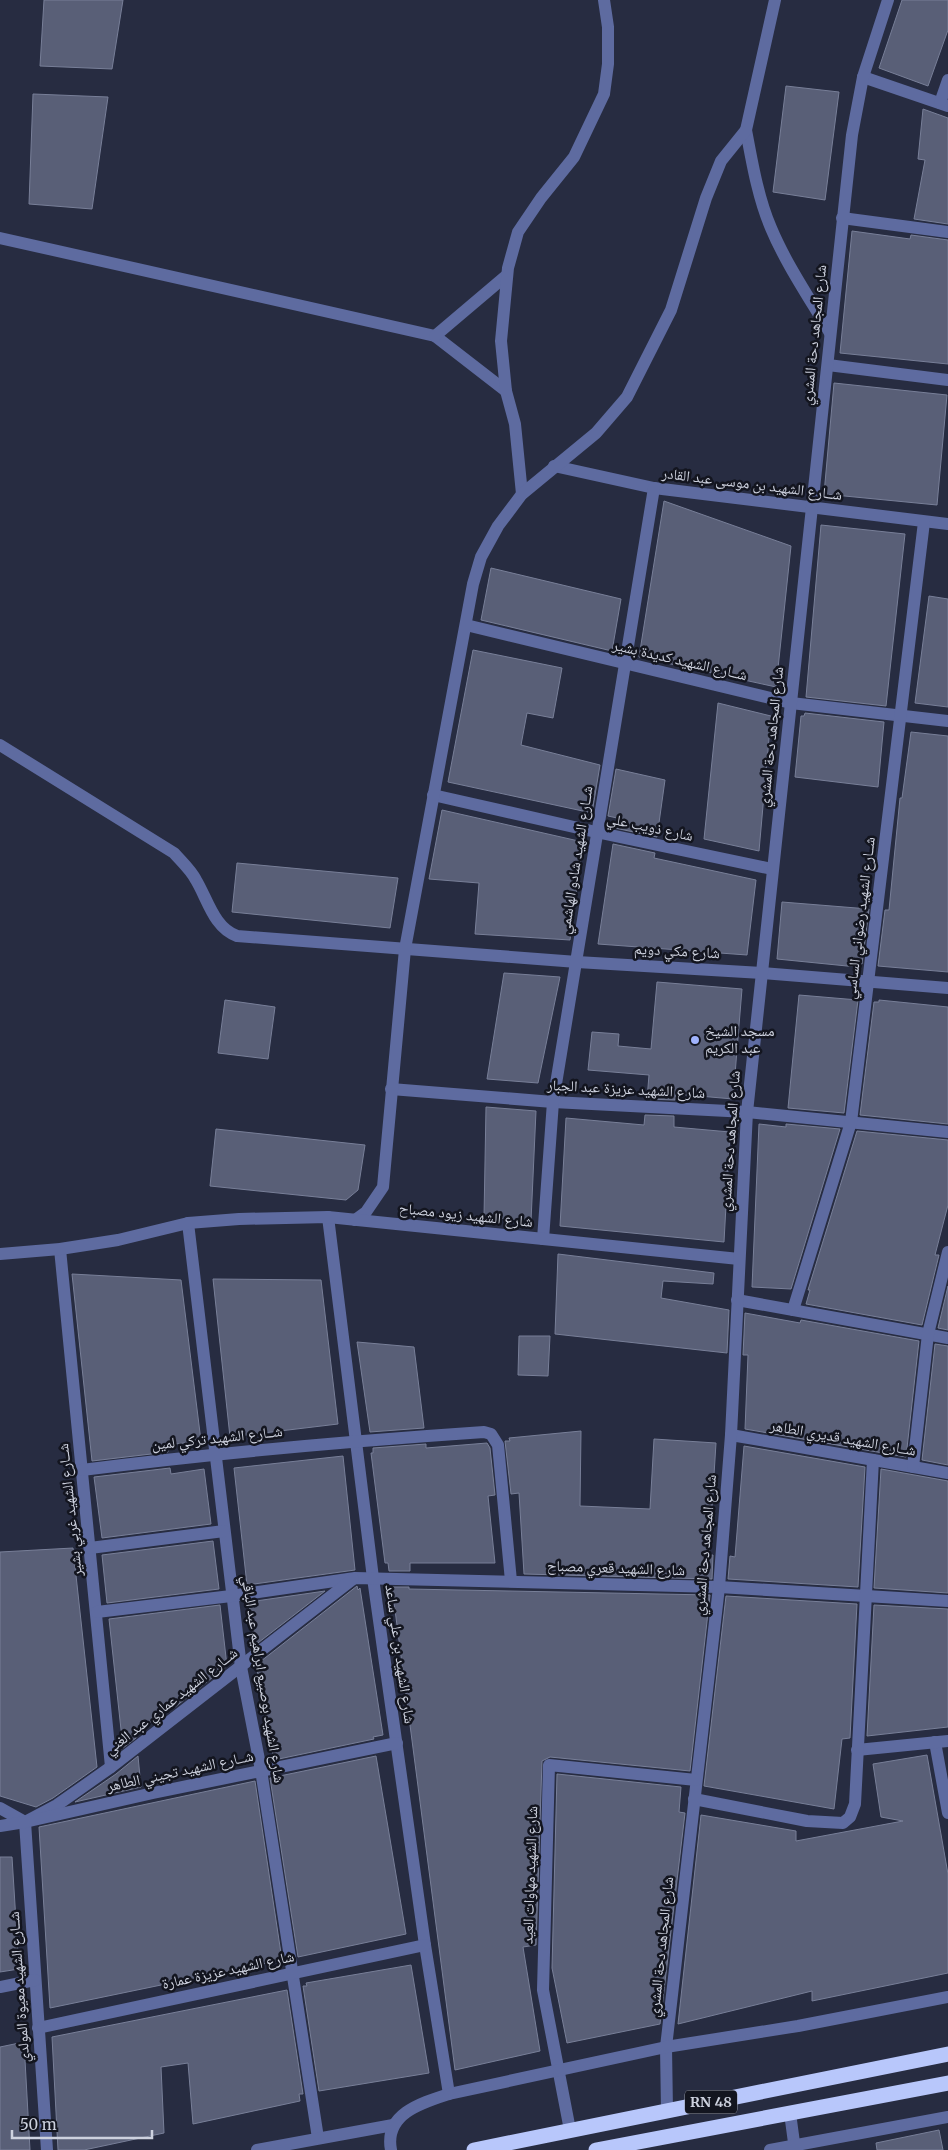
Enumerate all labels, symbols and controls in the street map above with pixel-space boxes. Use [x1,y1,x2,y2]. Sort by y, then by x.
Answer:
street label: شارع المجاهد دحة المشري [797,264,833,407]
street label: شــارع الشهيد بن موسى عبد القادر [660,463,844,505]
street label: شــارع الشهيد كديدة بشير [610,635,749,685]
street label: شارع المجاهد دحة المشري [754,666,790,809]
street label: شــارع الشهيد شادو الهاشمي [554,784,599,936]
street label: شارع ذويب علي [605,808,695,848]
street label: شــارع الشهيد رضواني الساسي [840,835,882,1001]
street label: شارع مكي دويم [633,939,721,965]
place label: مسجد الشيخ عبد الكريم [705,1021,775,1058]
marker: مسجد الشيخ عبد الكريم [689,1034,701,1046]
street label: شارع المجاهد دحة المشري [715,1070,747,1212]
street label: شارع الشهيد عزيزة عبد الجبار [545,1075,706,1103]
street label: شارع الشهيد زيود مصباح [398,1198,534,1232]
street label: شــارع الشهيد قديري الطاهر [767,1415,918,1462]
street label: شــارع الشهيد تركي لمين [150,1421,284,1457]
street label: شــارع الشهيد غربي بشير [53,1442,89,1579]
street label: شارع المجاهد دحة المشري [689,1474,723,1616]
street label: شارع الشهيد قعري مصباح [547,1556,686,1582]
street label: شارع الشهيد بوصبيع ابراهيم عبد الباقي [235,1574,289,1785]
street label: شارع الشهيد بن علي ساعد [379,1583,420,1725]
street label: شــارع الشهيد عماري عبد الغني [101,1643,243,1761]
street label: شــارع الشهيد تجيني الطاهر [104,1746,256,1798]
street label: شارع الشهيد مهاوات العيد [518,1806,542,1944]
street label: شارع المجاهد دحة المشري [644,1876,680,2019]
street label: شــارع الشهيد معيوة المولدي [4,1910,36,2063]
street label: شارع الشهيد عزيزة عمارة [160,1946,296,1994]
road number: RN 48 [685,2090,737,2114]
scale bar [12,2108,152,2140]
text: 50 m [20,2115,57,2134]

